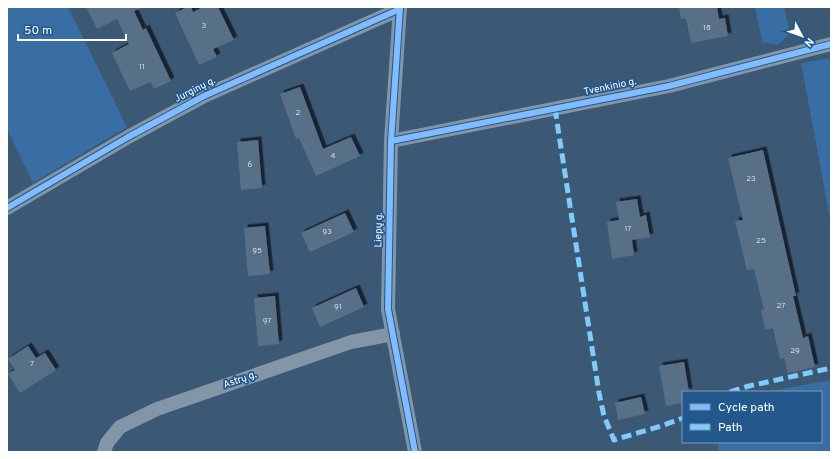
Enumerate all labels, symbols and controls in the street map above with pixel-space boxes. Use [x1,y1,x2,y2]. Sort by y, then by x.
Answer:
scale bar [18,16,126,42]
north arrow [782,16,822,56]
house number: 3 [202,21,207,31]
text: 50 m [24,23,52,39]
house number: 18 [703,23,711,33]
text: N [801,34,817,49]
house number: 11 [139,62,145,72]
street label: Jurginų g. [172,74,218,106]
street label: Tvenkinio g. [583,75,637,99]
house number: 2 [296,108,301,118]
house number: 4 [331,151,336,161]
house number: 6 [248,160,253,170]
house number: 23 [746,174,756,184]
street label: Liepų g. [372,212,386,248]
house number: 17 [624,224,632,234]
house number: 93 [322,227,332,237]
house number: 25 [756,236,766,246]
house number: 95 [252,246,262,256]
house number: 27 [777,301,786,311]
house number: 91 [334,302,342,312]
house number: 97 [263,316,271,326]
house number: 29 [790,346,800,356]
house number: 7 [30,359,34,369]
street label: Astrų g. [222,368,258,392]
legend [682,391,822,443]
text: Cycle path [718,400,775,416]
text: Path [718,420,743,436]

